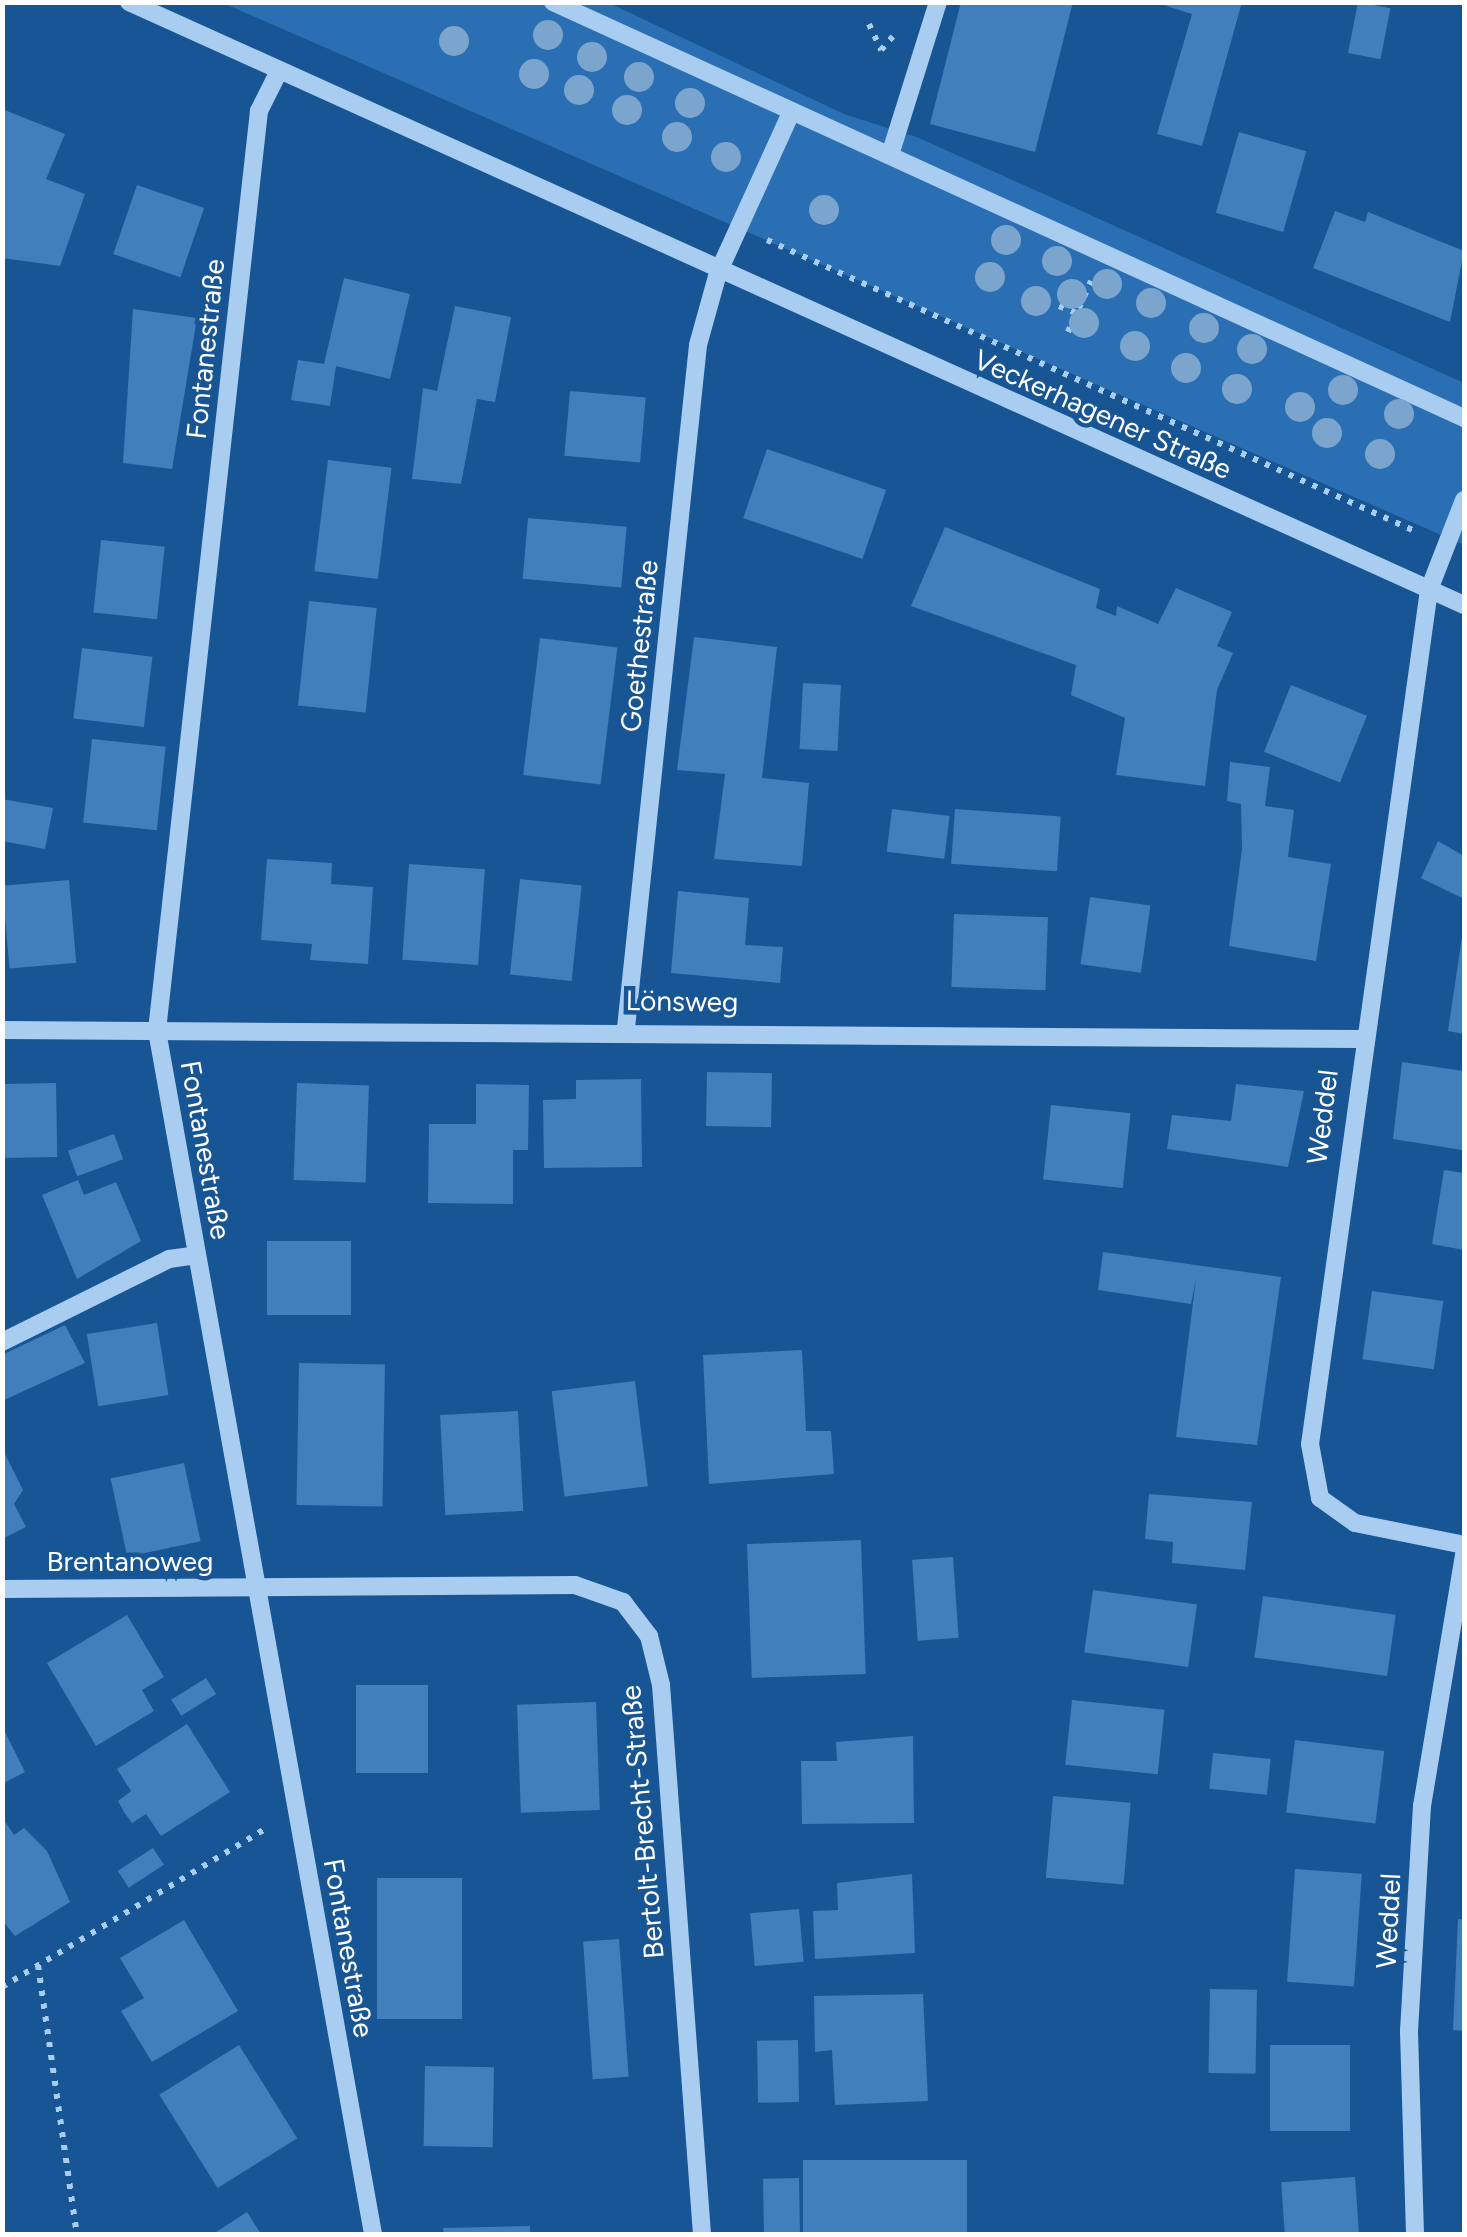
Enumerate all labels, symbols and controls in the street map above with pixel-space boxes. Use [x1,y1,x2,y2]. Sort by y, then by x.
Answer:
street label: Fontanestraße [179,257,231,441]
street label: Veckerhagener Straße [969,342,1237,486]
street label: Goethestraße [613,558,665,734]
street label: Lönsweg [625,983,739,1019]
street label: Fontanestraße [174,1058,238,1242]
street label: Weddel [1300,1068,1344,1166]
street label: Brentanoweg [46,1544,214,1578]
street label: Bertolt-Brecht-Straße [613,1684,671,1960]
street label: Fontanestraße [317,1856,381,2040]
street label: Weddel [1369,1873,1407,1969]

